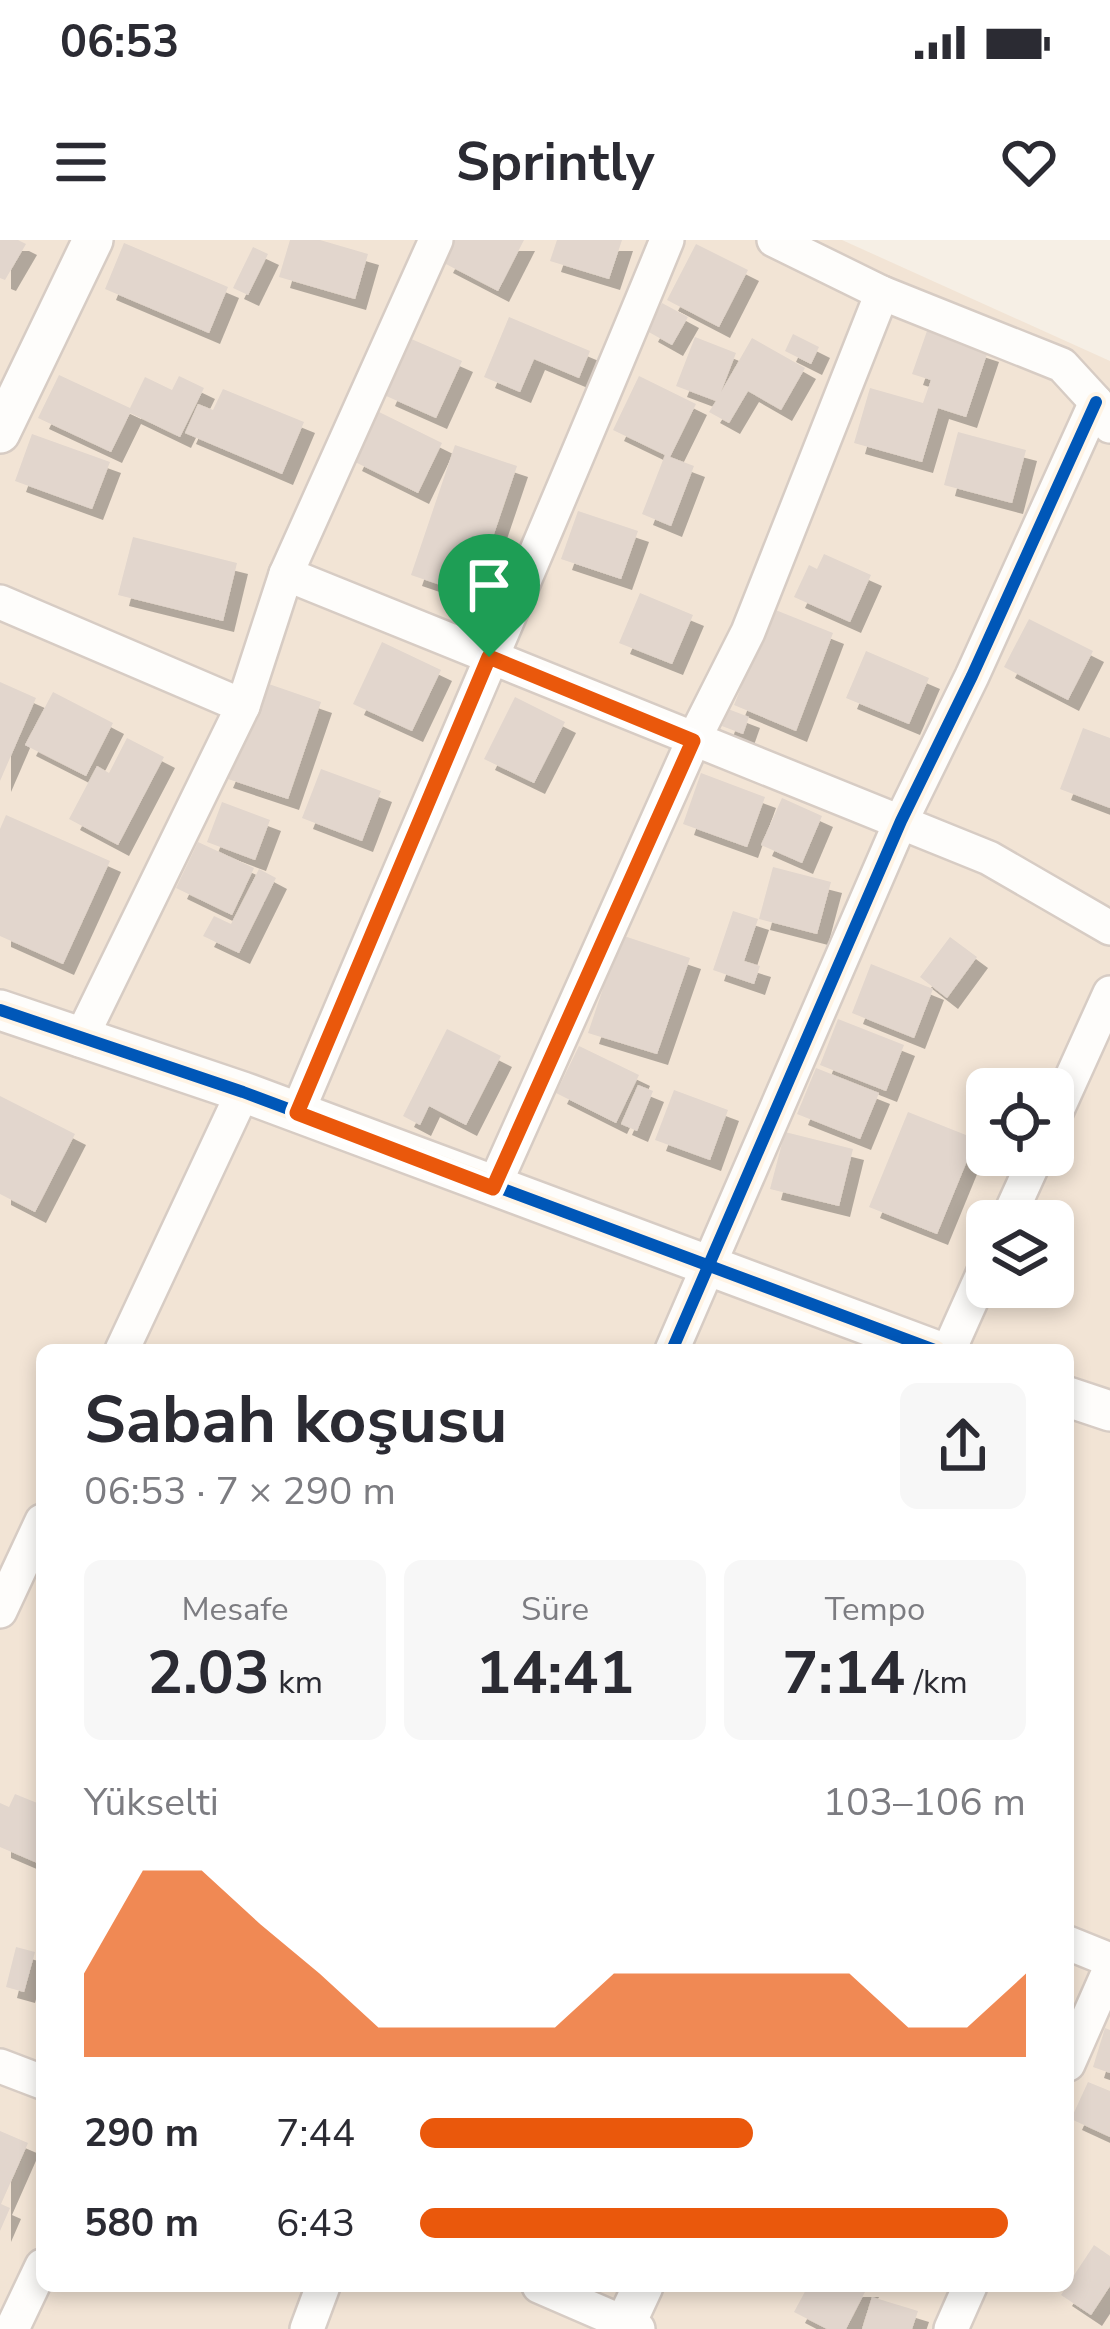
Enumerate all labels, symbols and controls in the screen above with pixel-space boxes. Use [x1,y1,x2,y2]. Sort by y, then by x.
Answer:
text: 06:53 [60,12,179,73]
text: Sprintly [456,125,654,199]
icon: menu [48,129,114,195]
icon: heart [996,129,1062,195]
pin [438,534,540,657]
icon: arrive [456,552,522,618]
map controls [966,1068,1074,1308]
button: locate [966,1068,1074,1176]
button: layers [966,1200,1074,1308]
text: Sabah koşusu [84,1375,507,1465]
button: share [900,1383,1026,1509]
text: 06:53 · 7 × 290 m [84,1465,396,1518]
text: Mesafe [181,1587,289,1632]
text: Süre [521,1587,589,1632]
text: Tempo [825,1587,925,1632]
text: 2.03 [147,1632,270,1714]
text: 14:41 [476,1632,634,1714]
text: 7:14 [782,1632,905,1714]
text: km [270,1660,323,1705]
text: /km [905,1660,968,1705]
text: Yükselti [84,1776,219,1829]
text: 103–106 m [823,1776,1026,1829]
text: 290 m [84,2107,199,2160]
text: 7:44 [276,2107,355,2160]
text: 580 m [84,2197,199,2250]
text: 6:43 [276,2197,355,2250]

